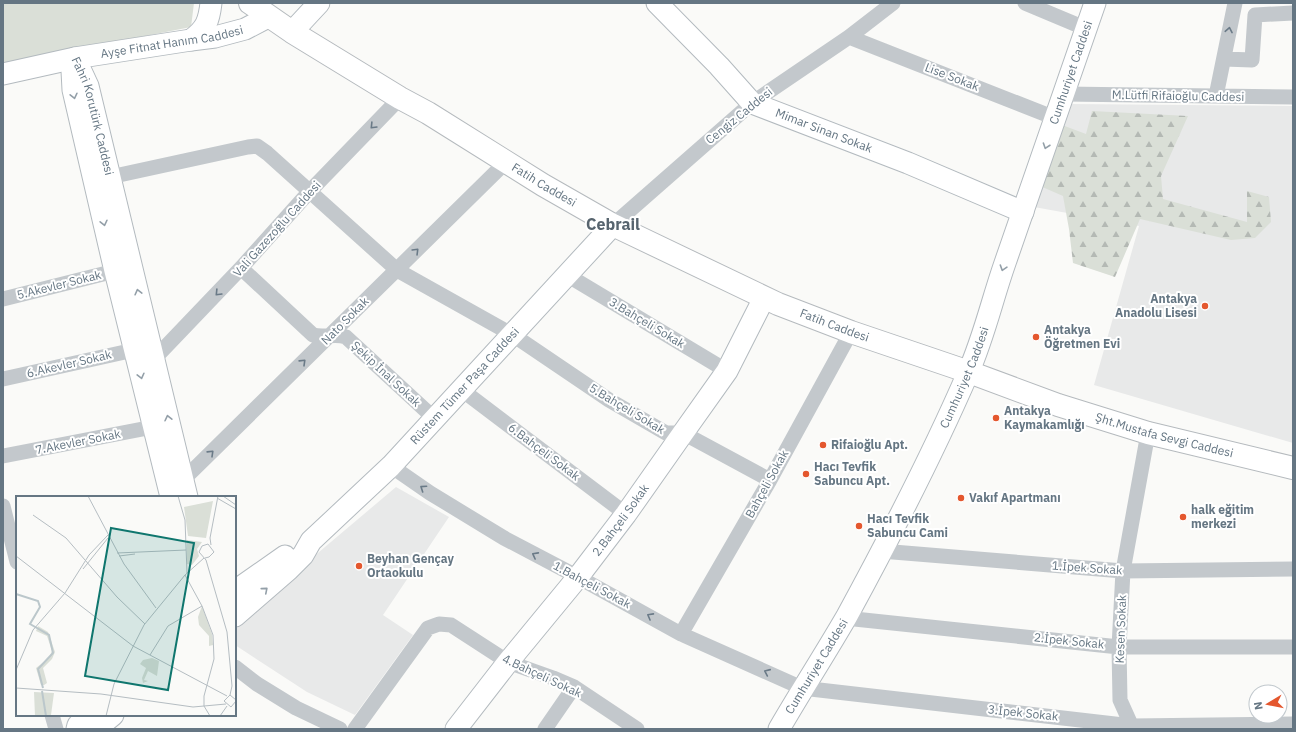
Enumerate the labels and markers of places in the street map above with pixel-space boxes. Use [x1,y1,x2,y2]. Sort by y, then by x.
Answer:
place label: Antakya Anadolu Lisesi [1115,291,1197,320]
marker: Antakya Anadolu Lisesi [1200,301,1210,311]
place label: Antakya Öğretmen Evi [1044,322,1120,351]
marker: Antakya Öğretmen Evi [1031,332,1041,342]
place label: Antakya Kaymakamlığı [1004,403,1085,432]
marker: Antakya Kaymakamlığı [991,413,1001,423]
place label: Rifaioğlu Apt. [831,437,908,452]
marker: Rifaioğlu Apt. [818,440,828,450]
place label: Hacı Tevfik Sabuncu Apt. [814,459,890,488]
marker: Hacı Tevfik Sabuncu Apt. [801,469,811,479]
place label: Vakıf Apartmanı [969,490,1061,505]
marker: Vakıf Apartmanı [956,493,966,503]
place label: halk eğitim merkezi [1191,502,1254,531]
place label: Hacı Tevfik Sabuncu Cami [867,511,948,540]
marker: halk eğitim merkezi [1178,512,1188,522]
marker: Hacı Tevfik Sabuncu Cami [854,521,864,531]
place label: Beyhan Gençay Ortaokulu [367,551,454,580]
marker: Beyhan Gençay Ortaokulu [354,561,364,571]

